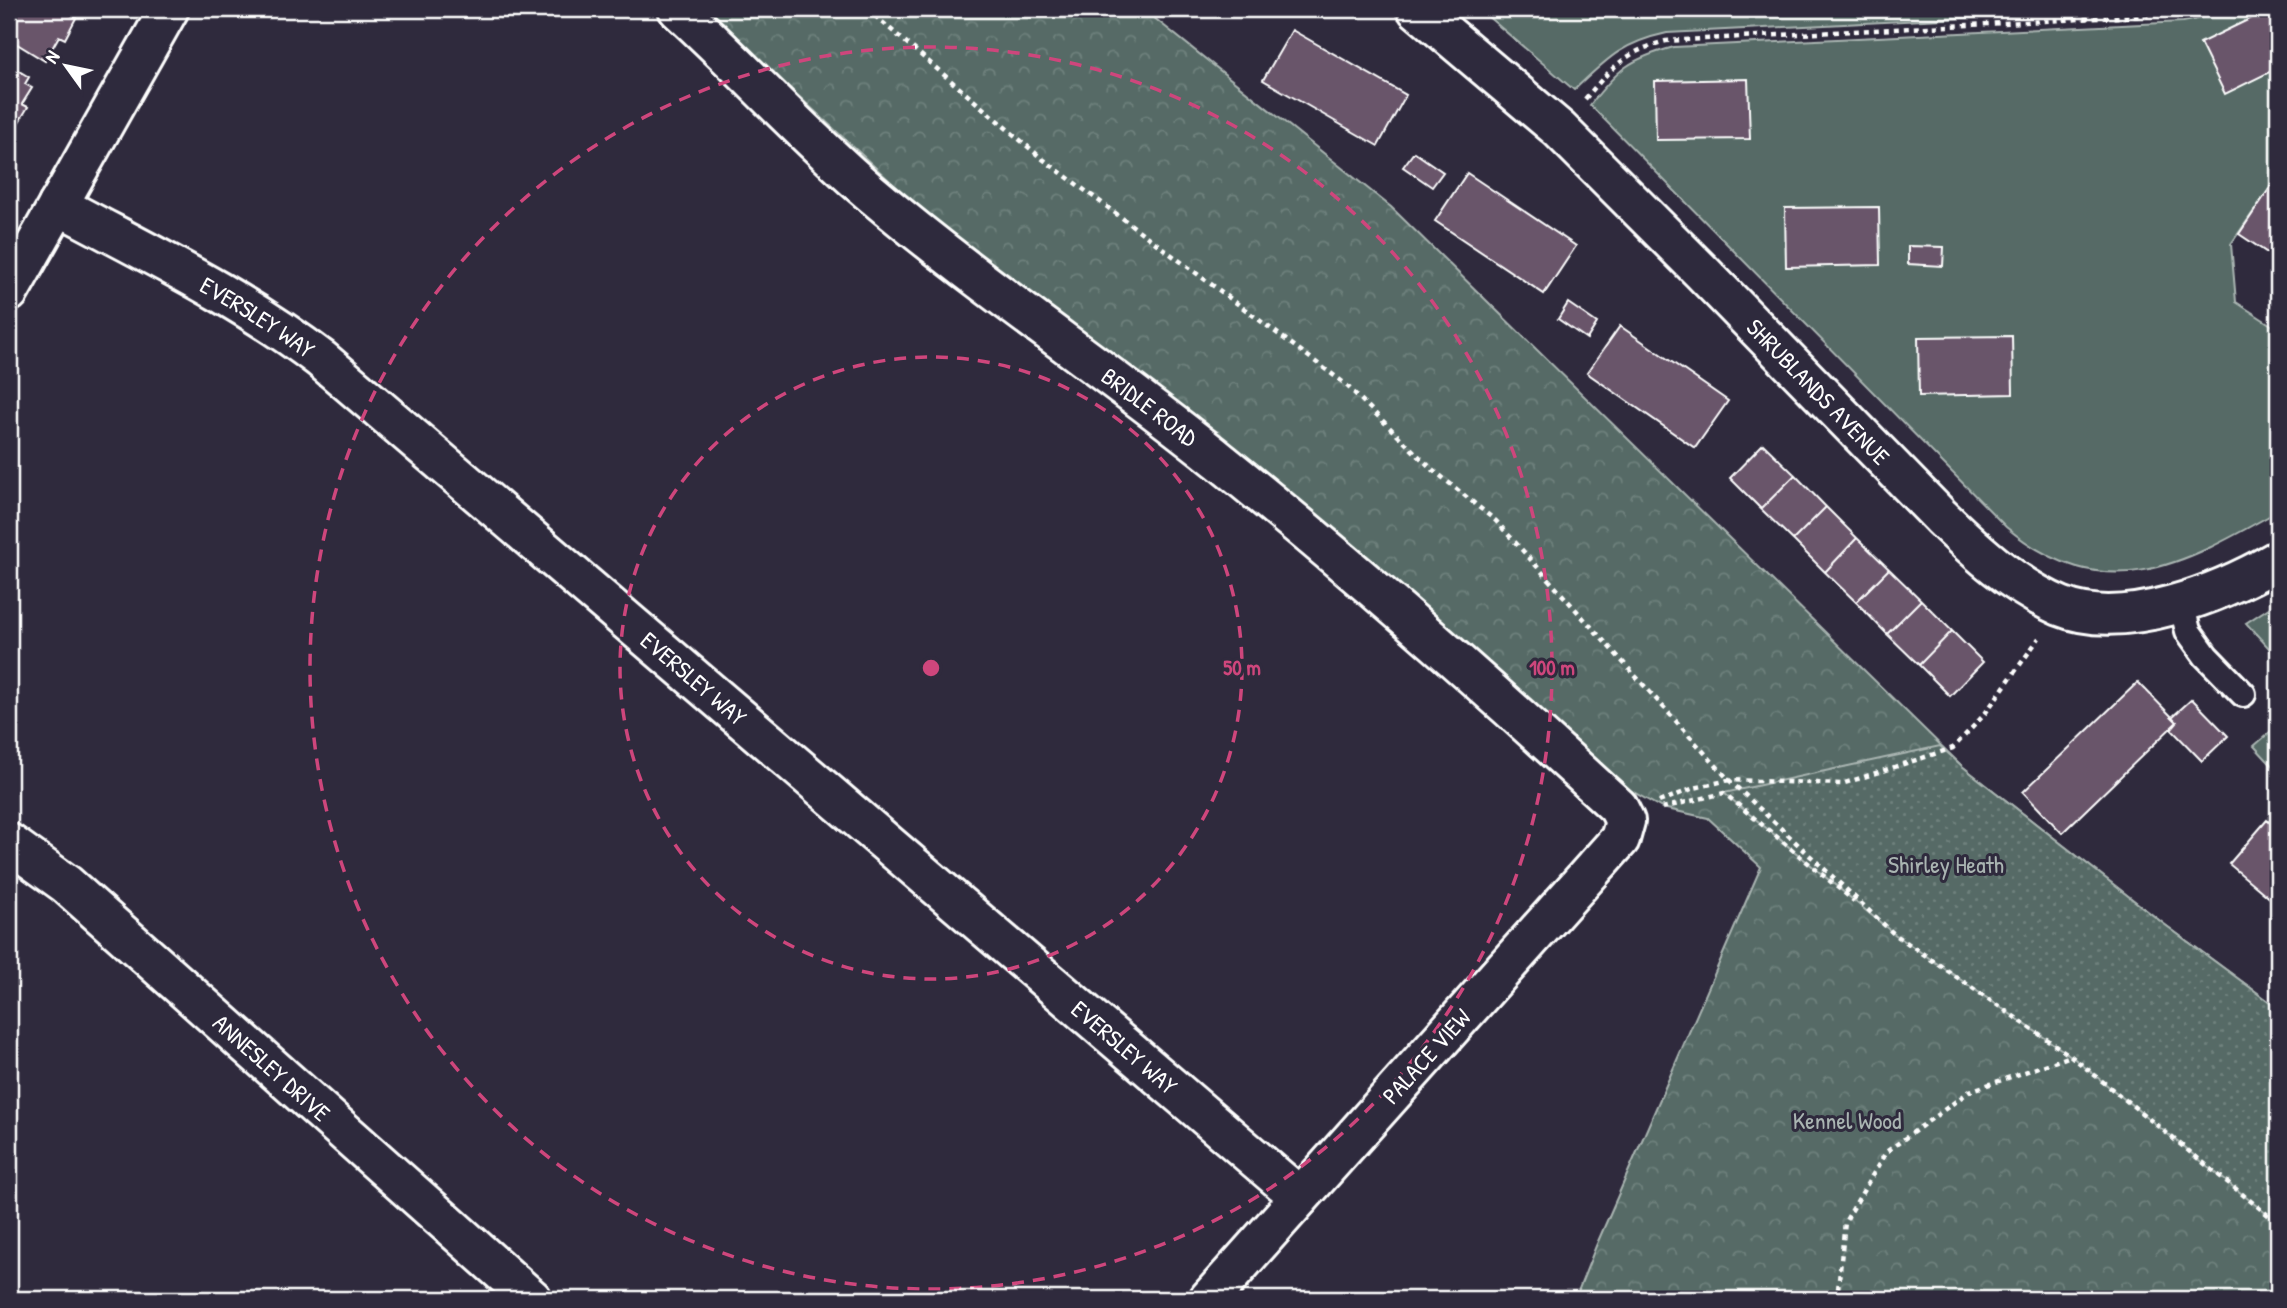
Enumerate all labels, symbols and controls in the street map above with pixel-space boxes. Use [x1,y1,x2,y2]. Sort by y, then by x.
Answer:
north arrow [32,32,102,102]
text: N [38,45,65,68]
street label: EVERSLEY WAY [195,269,322,365]
street label: SHRUBLANDS AVENUE [1740,311,1897,472]
street label: BRIDLE ROAD [1095,360,1205,454]
street label: EVERSLEY WAY [634,624,754,733]
text: 50 m [1223,653,1261,682]
text: 100 m [1529,653,1575,682]
centre of rings [919,656,943,680]
park label: Shirley Heath [1888,848,2004,880]
street label: EVERSLEY WAY [1065,993,1185,1101]
street label: PALACE VIEW [1375,1001,1477,1110]
street label: ANNESLEY DRIVE [207,1007,338,1128]
park label: Kennel Wood [1793,1104,1901,1136]

